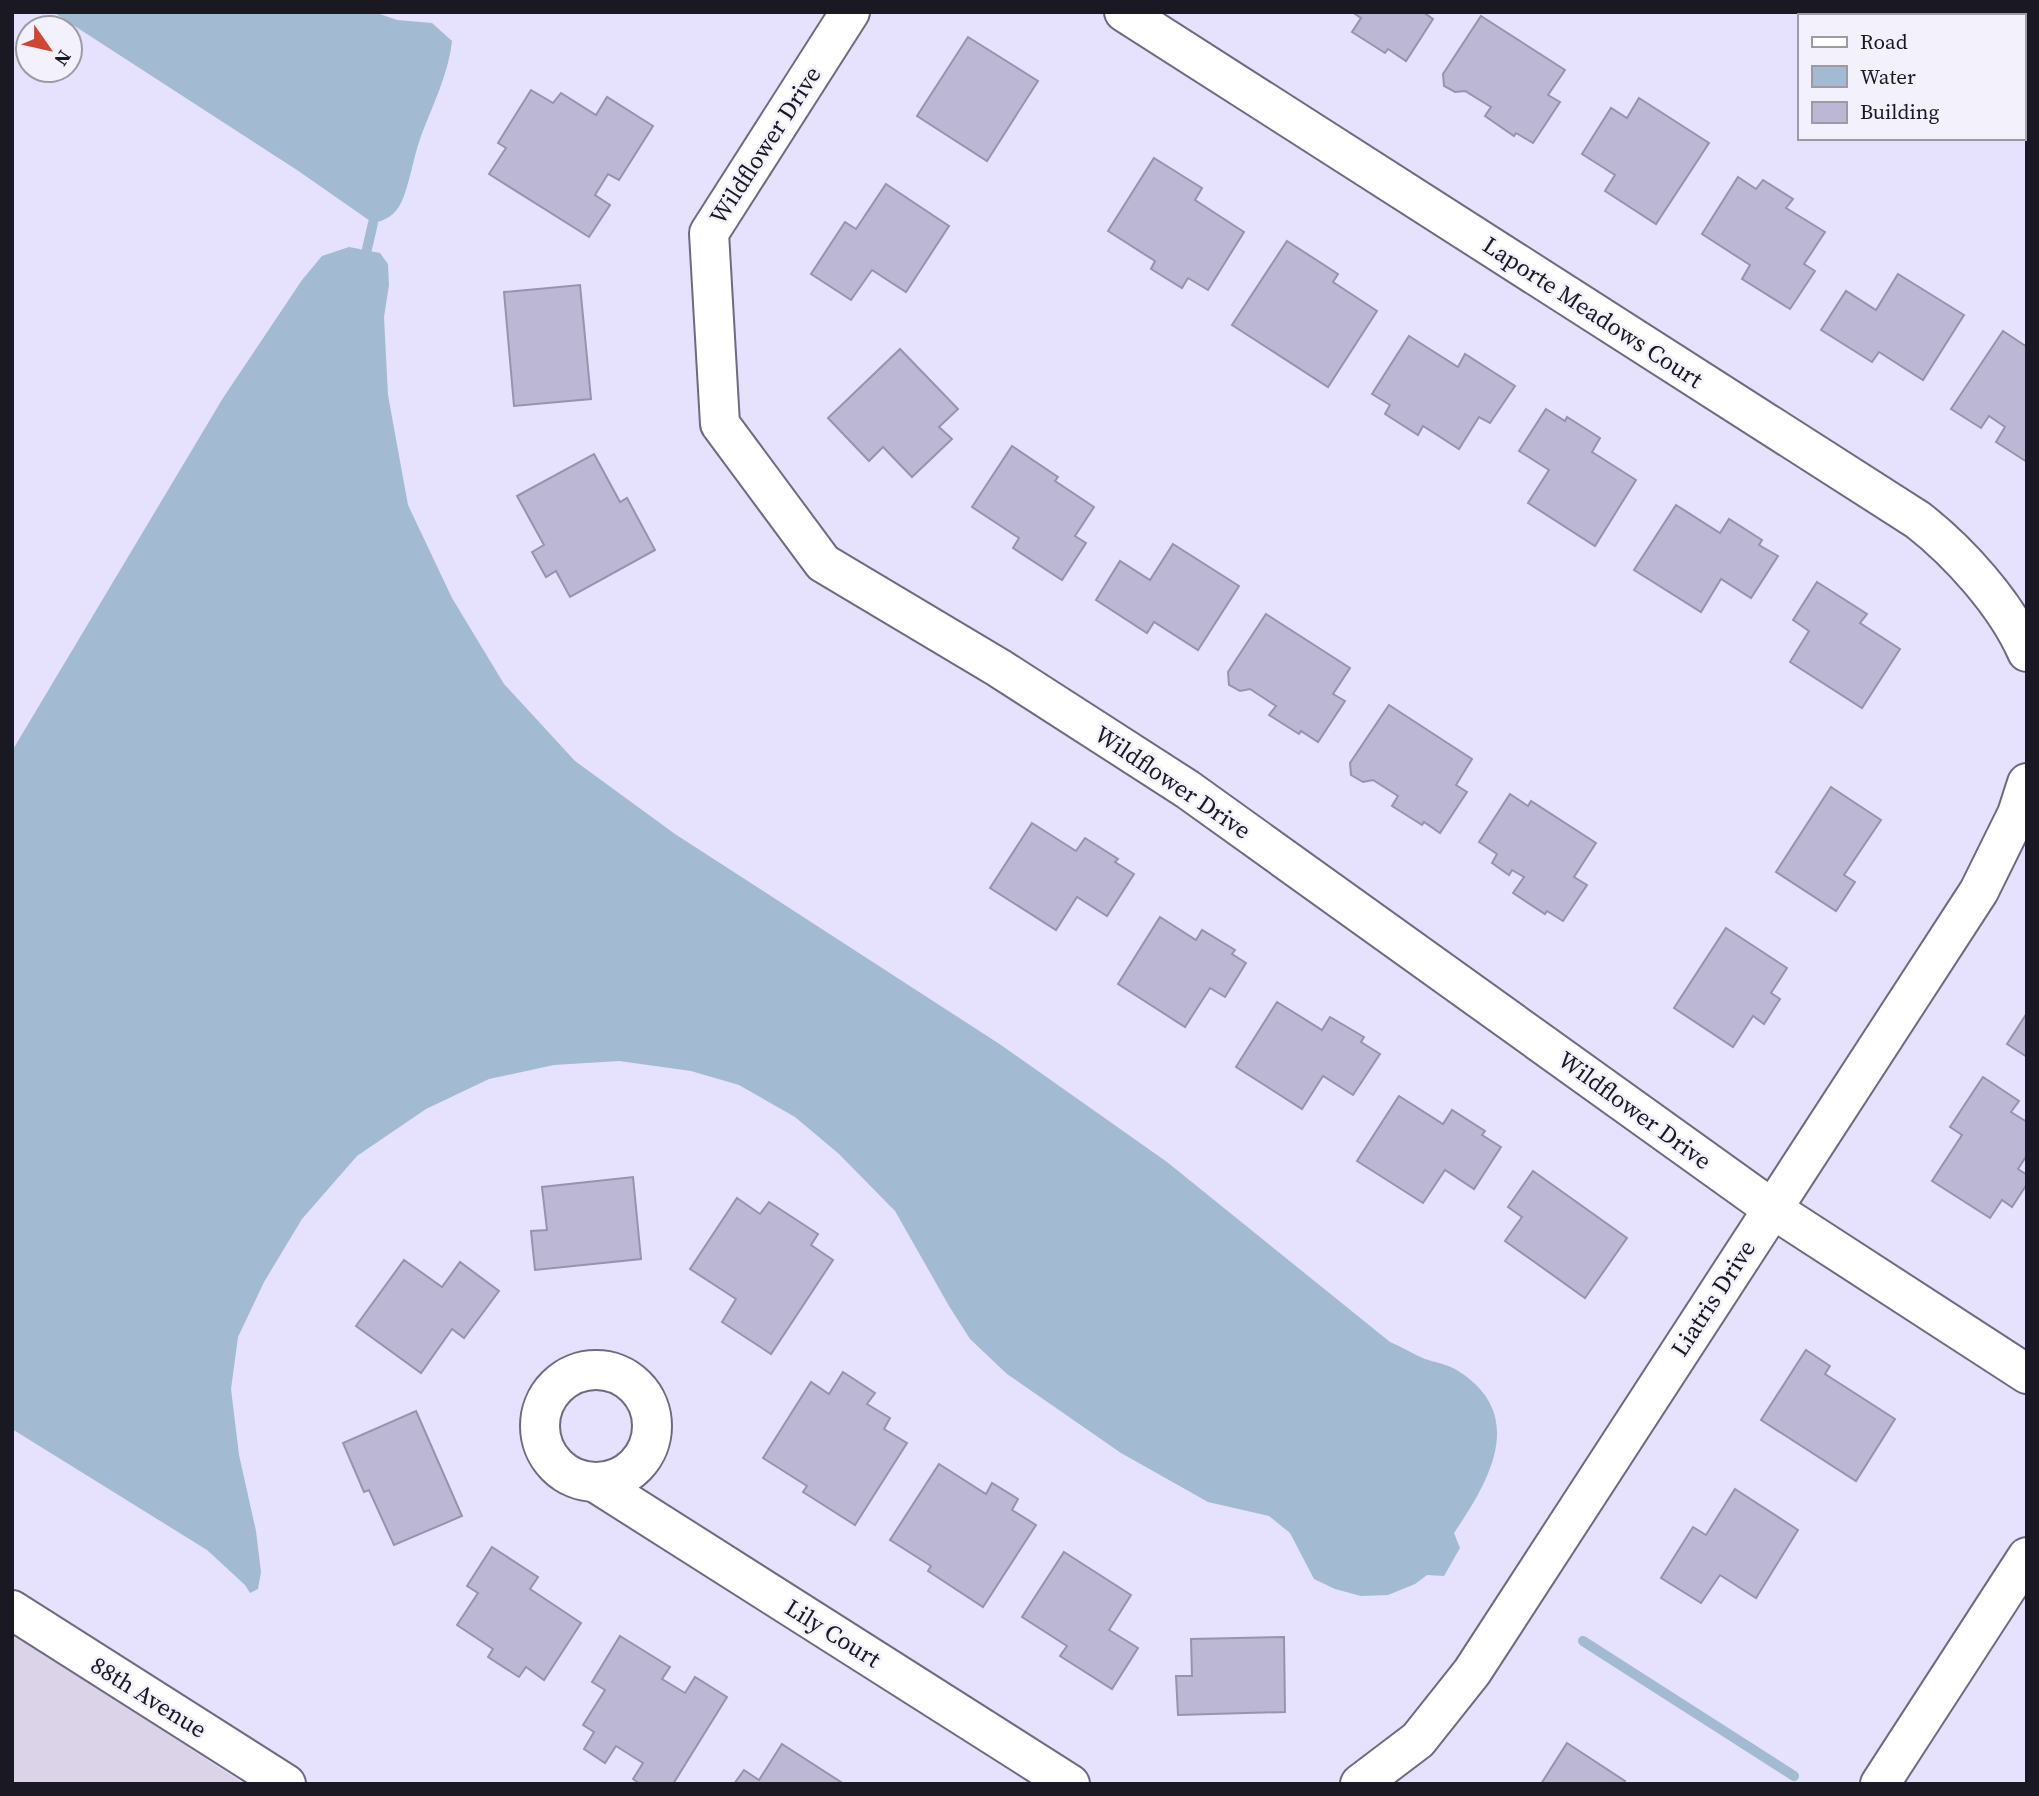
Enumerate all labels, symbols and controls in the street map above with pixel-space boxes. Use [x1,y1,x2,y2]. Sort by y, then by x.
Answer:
north arrow [14,14,84,84]
legend [1798,14,2025,140]
text: Road [1860,27,1908,56]
text: N [48,45,78,72]
street label: Wildflower Drive [702,60,828,230]
text: Water [1860,62,1916,91]
text: Building [1860,97,1939,126]
street label: Laporte Meadows Court [1477,228,1710,396]
street label: Wildflower Drive [1088,717,1258,847]
street label: Wildflower Drive [1552,1043,1718,1177]
street label: Liatris Drive [1663,1233,1763,1363]
street label: Lily Court [779,1591,887,1675]
street label: 88th Avenue [85,1648,213,1746]

